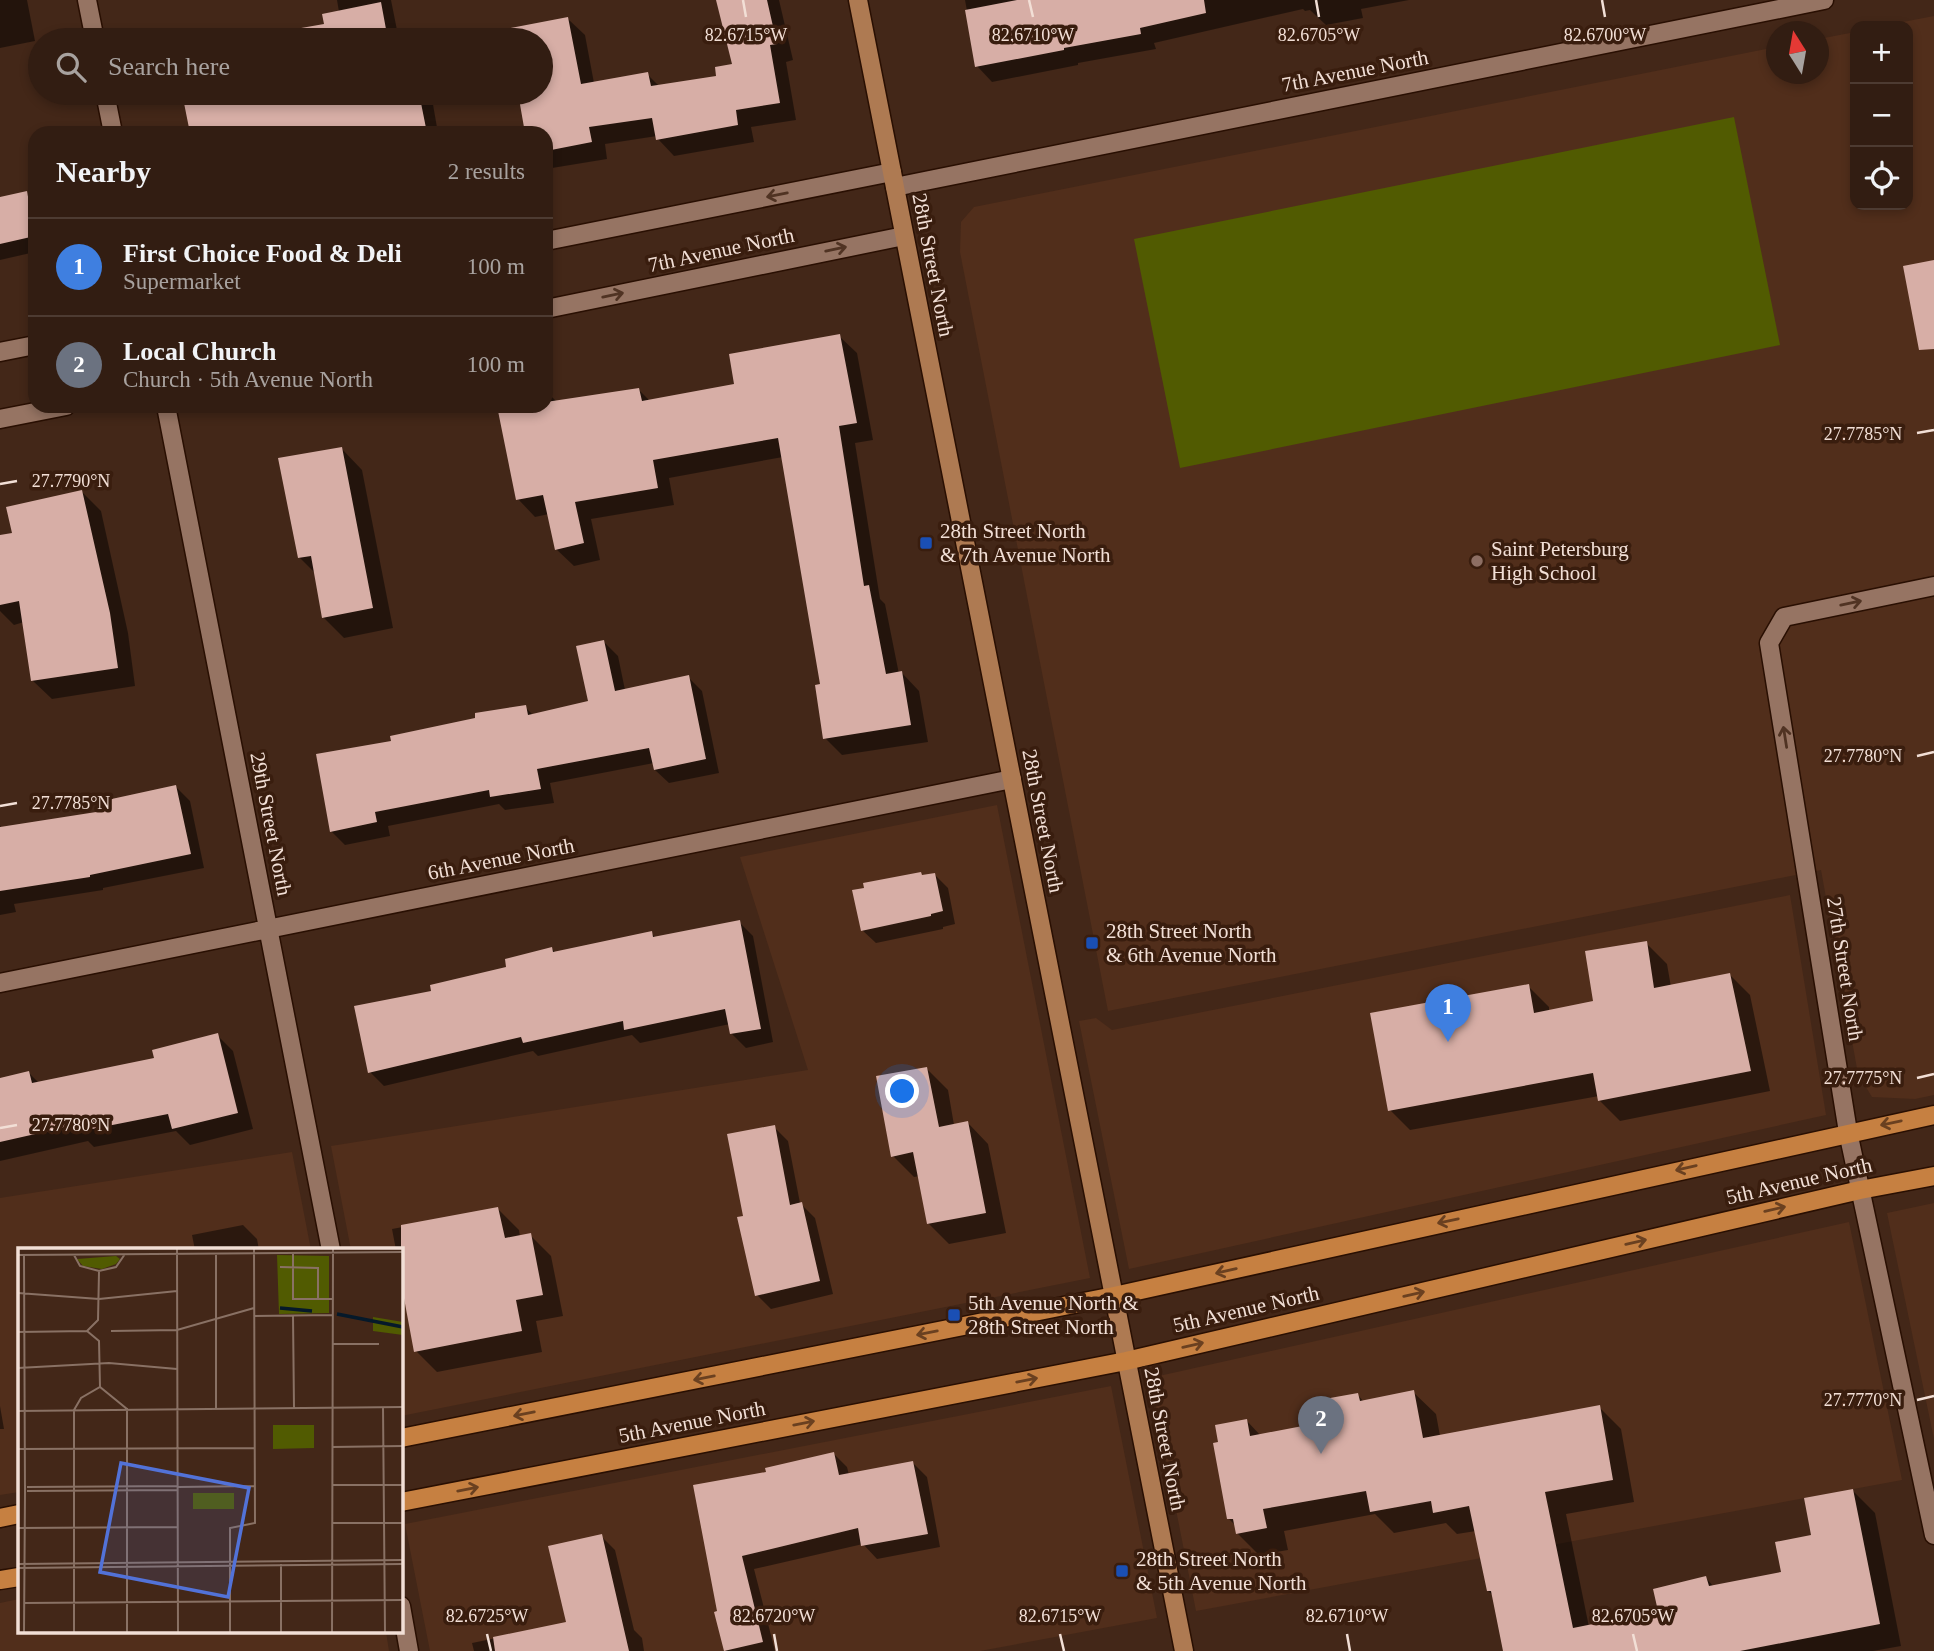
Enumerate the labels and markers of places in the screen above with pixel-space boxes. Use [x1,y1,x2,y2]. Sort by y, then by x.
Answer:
place label: 28th Street North & 7th Avenue North [940,519,1111,567]
marker: 28th Street North & 7th Avenue North [918,535,934,551]
place label: Saint Petersburg High School [1491,537,1629,585]
marker: Saint Petersburg High School [1469,553,1485,569]
place label: 28th Street North & 6th Avenue North [1106,919,1277,967]
marker: 28th Street North & 6th Avenue North [1084,935,1100,951]
pin: 1 [1425,984,1471,1042]
place label: 5th Avenue North & 28th Street North [968,1291,1139,1339]
marker: 5th Avenue North & 28th Street North [946,1307,962,1323]
pin: 2 [1298,1396,1344,1454]
place label: 28th Street North & 5th Avenue North [1136,1547,1307,1595]
marker: 28th Street North & 5th Avenue North [1114,1563,1130,1579]

